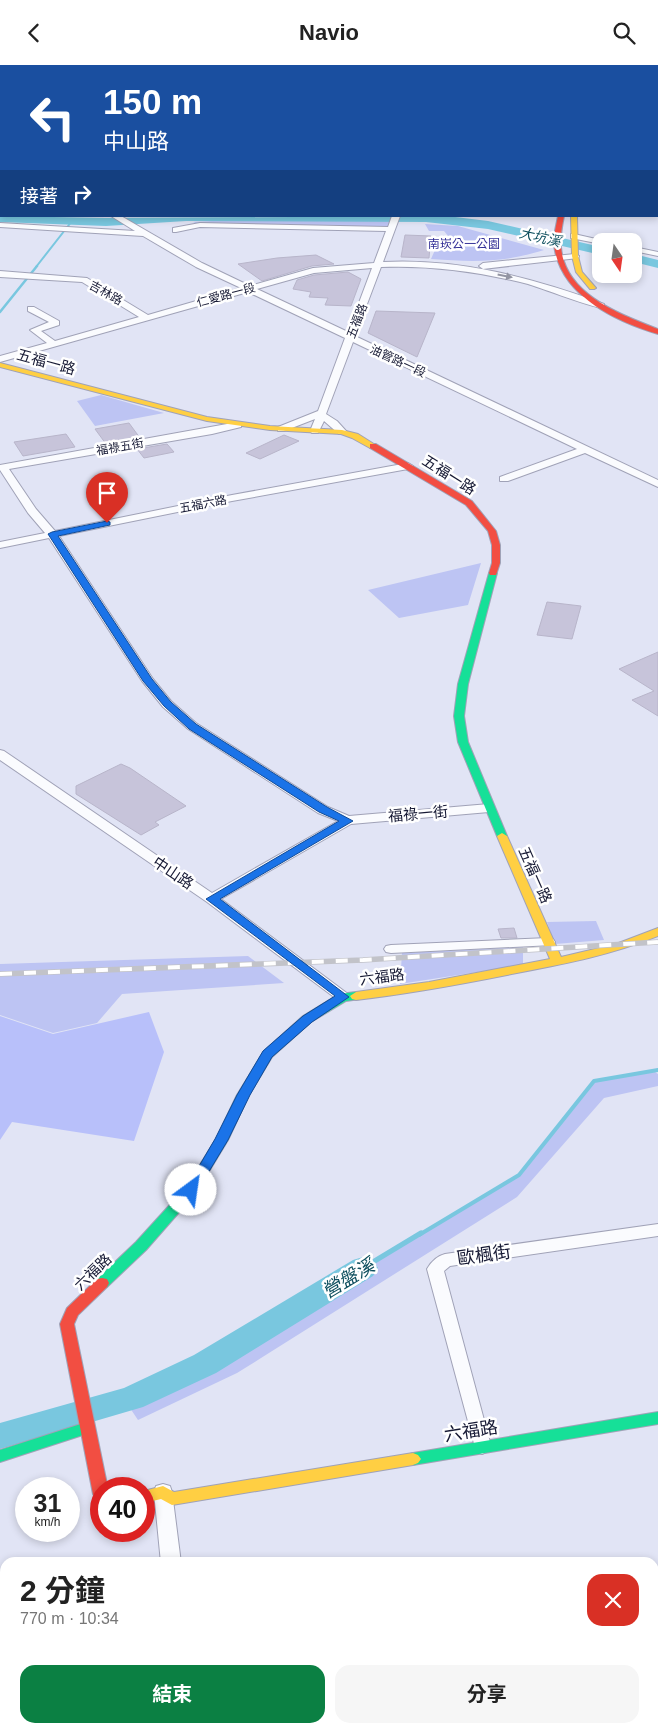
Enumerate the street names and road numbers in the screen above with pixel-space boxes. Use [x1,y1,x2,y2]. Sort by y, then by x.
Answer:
street label: 吉林路 [87,278,125,308]
street label: 仁愛路一段 [195,280,257,310]
street label: 五福路 [344,302,370,340]
street label: 油管路一段 [368,342,428,380]
street label: 五福一路 [15,346,77,377]
street label: 福祿五街 [95,436,145,458]
street label: 五福一路 [419,451,479,498]
street label: 五福六路 [178,493,228,515]
street label: 福祿一街 [387,802,449,825]
street label: 五福一路 [515,844,555,906]
street label: 中山路 [150,853,197,892]
street label: 六福路 [359,965,405,988]
street label: 歐楓街 [456,1241,512,1269]
street label: 六福路 [71,1250,115,1293]
street label: 六福路 [443,1417,499,1445]

